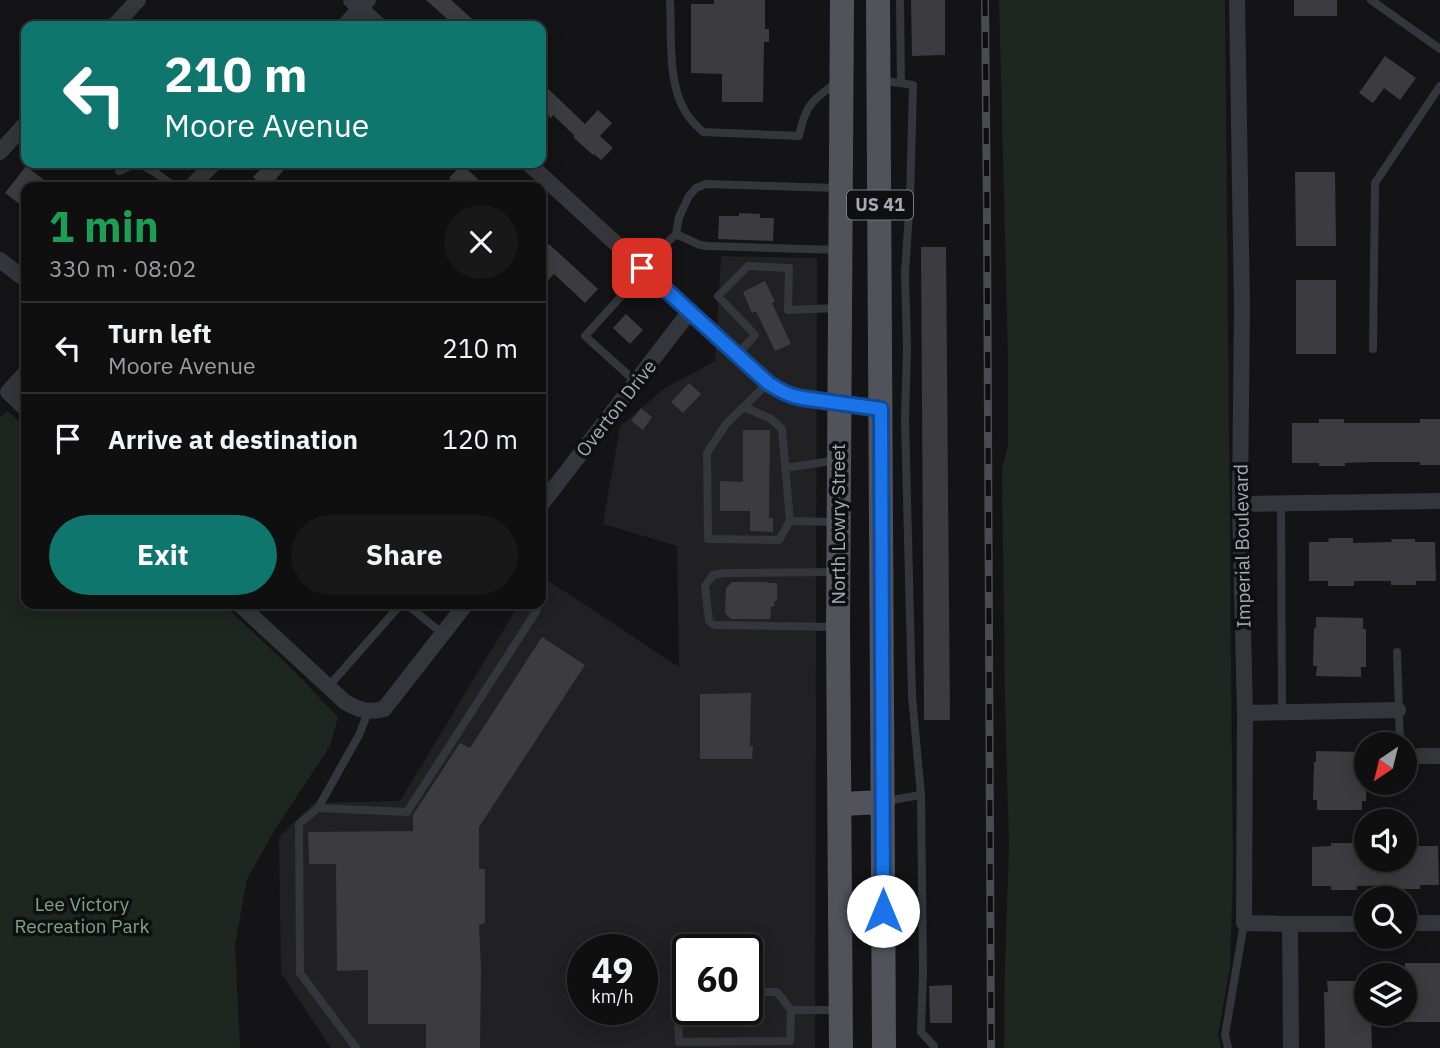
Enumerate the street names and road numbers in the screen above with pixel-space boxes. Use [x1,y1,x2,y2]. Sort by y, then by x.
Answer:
road number: US 41 [847,190,913,220]
street label: Overton Drive [571,355,661,461]
street label: North Lowry Street [826,444,850,604]
street label: Imperial Boulevard [1229,464,1255,628]

